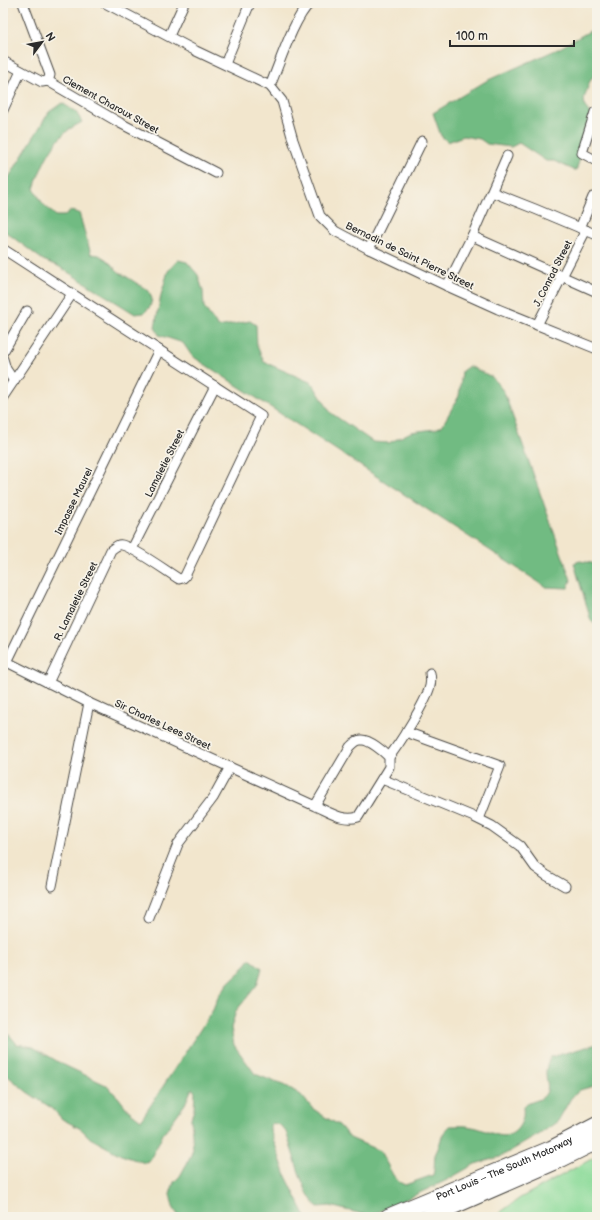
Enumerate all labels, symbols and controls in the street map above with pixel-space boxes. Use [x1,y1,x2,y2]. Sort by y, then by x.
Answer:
north arrow [22,22,62,62]
scale bar [450,22,574,48]
text: 100 m [456,29,488,44]
text: N [42,30,58,44]
street label: Clement Charoux Street [60,73,161,136]
street label: Bernadin de Saint Pierre Street [343,220,476,292]
street label: J. Conrad Street [531,238,575,309]
street label: Lamaletie Street [143,428,187,499]
street label: Impasse Maurel [53,466,95,537]
street label: R. Lamaletie Street [52,560,100,643]
street label: Sir Charles Lees Street [113,697,213,752]
street label: Port Louis – The South Motorway [434,1134,575,1203]

